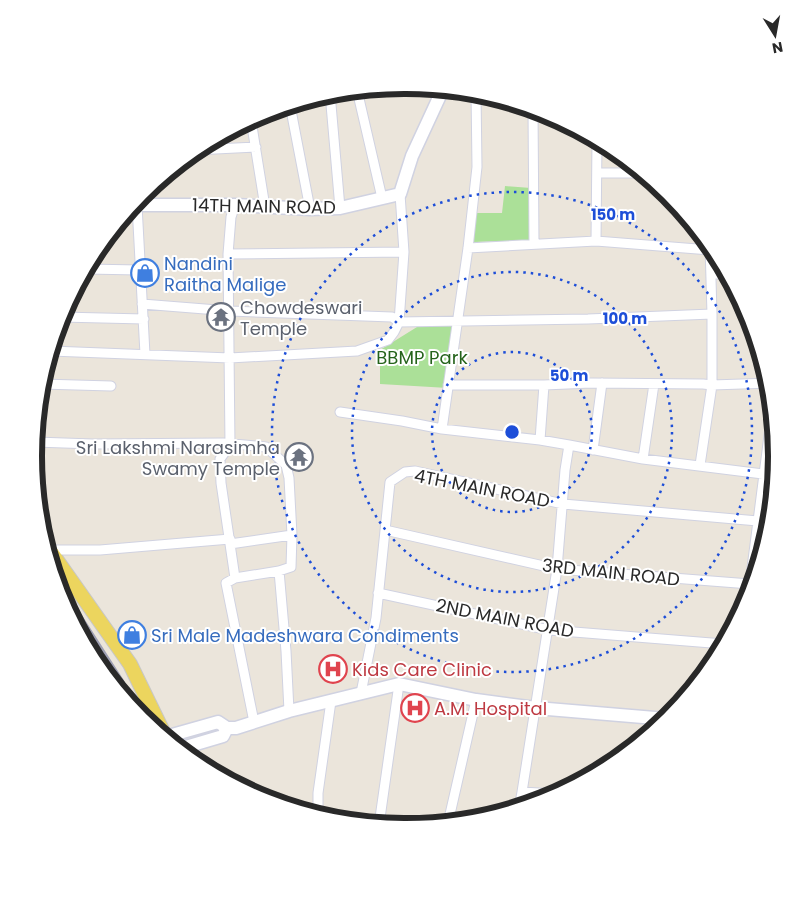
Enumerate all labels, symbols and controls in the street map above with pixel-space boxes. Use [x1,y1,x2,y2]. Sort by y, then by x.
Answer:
north arrow [750,10,800,60]
text: N [770,37,785,59]
street label: 14TH MAIN ROAD [192,192,336,220]
text: 150 m [591,204,635,225]
place label: Nandini Raitha Malige [164,251,286,297]
shop icon: Nandini Raitha Malige [130,258,160,288]
place label: Chowdeswari Temple [240,295,363,341]
temple icon: Chowdeswari Temple [206,302,236,332]
text: 100 m [603,308,647,329]
park label: BBMP Park [376,345,468,370]
text: 50 m [550,365,588,386]
centre of rings [503,423,521,441]
place label: Sri Lakshmi Narasimha Swamy Temple [76,435,280,481]
temple icon: Sri Lakshmi Narasimha Swamy Temple [284,442,314,472]
street label: 4TH MAIN ROAD [412,463,552,513]
street label: 3RD MAIN ROAD [541,552,681,592]
street label: 2ND MAIN ROAD [434,592,576,644]
shop icon: Sri Male Madeshwara Condiments [117,620,147,650]
place label: Sri Male Madeshwara Condiments [151,623,459,648]
hospital icon: Kids Care Clinic [318,654,348,684]
place label: Kids Care Clinic [352,657,492,682]
hospital icon: A.M. Hospital [400,693,430,723]
place label: A.M. Hospital [434,696,547,721]

